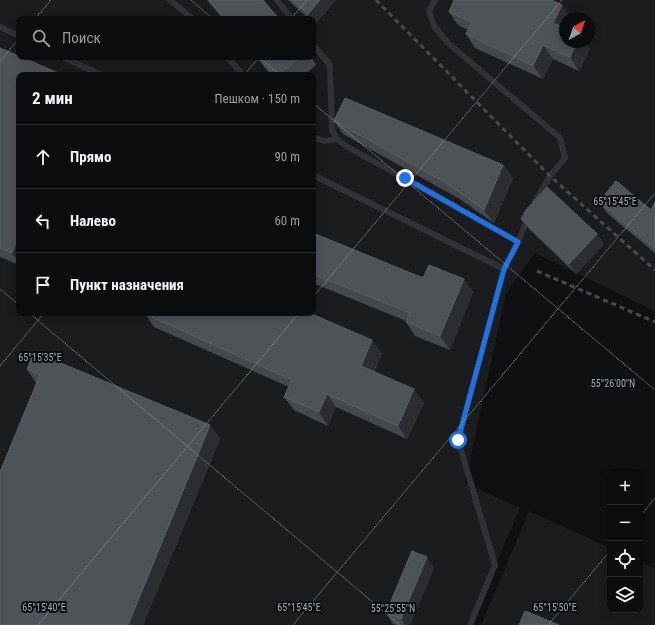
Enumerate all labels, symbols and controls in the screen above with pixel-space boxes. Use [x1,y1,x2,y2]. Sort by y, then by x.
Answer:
north arrow [559,12,595,48]
search box [16,16,316,60]
icon: search [30,27,52,49]
text: Поиск [62,29,101,47]
text: 2 мин [32,88,73,108]
text: Пешком · 150 m [214,91,300,106]
icon: ahead [32,146,54,168]
text: Прямо [70,148,111,166]
text: 90 m [274,149,300,164]
route end [396,169,414,187]
text: 65°15'45"E [593,196,637,207]
icon: left [32,210,54,232]
text: Налево [70,212,116,230]
text: 60 m [274,213,300,228]
icon: arrive [32,274,54,296]
text: Пункт назначения [70,276,184,294]
text: 65°15'35"E [18,352,62,363]
text: 55°26'00"N [591,378,635,389]
route start [449,431,467,449]
map controls [607,469,643,613]
button: + [607,469,643,505]
button: − [607,505,643,541]
button: locate [607,541,643,577]
button: layers [607,577,643,613]
text: 65°15'40"E [22,602,66,613]
text: 65°15'45"E [277,602,321,613]
text: 65°15'50"E [533,602,577,613]
text: 55°25'55"N [371,603,415,614]

